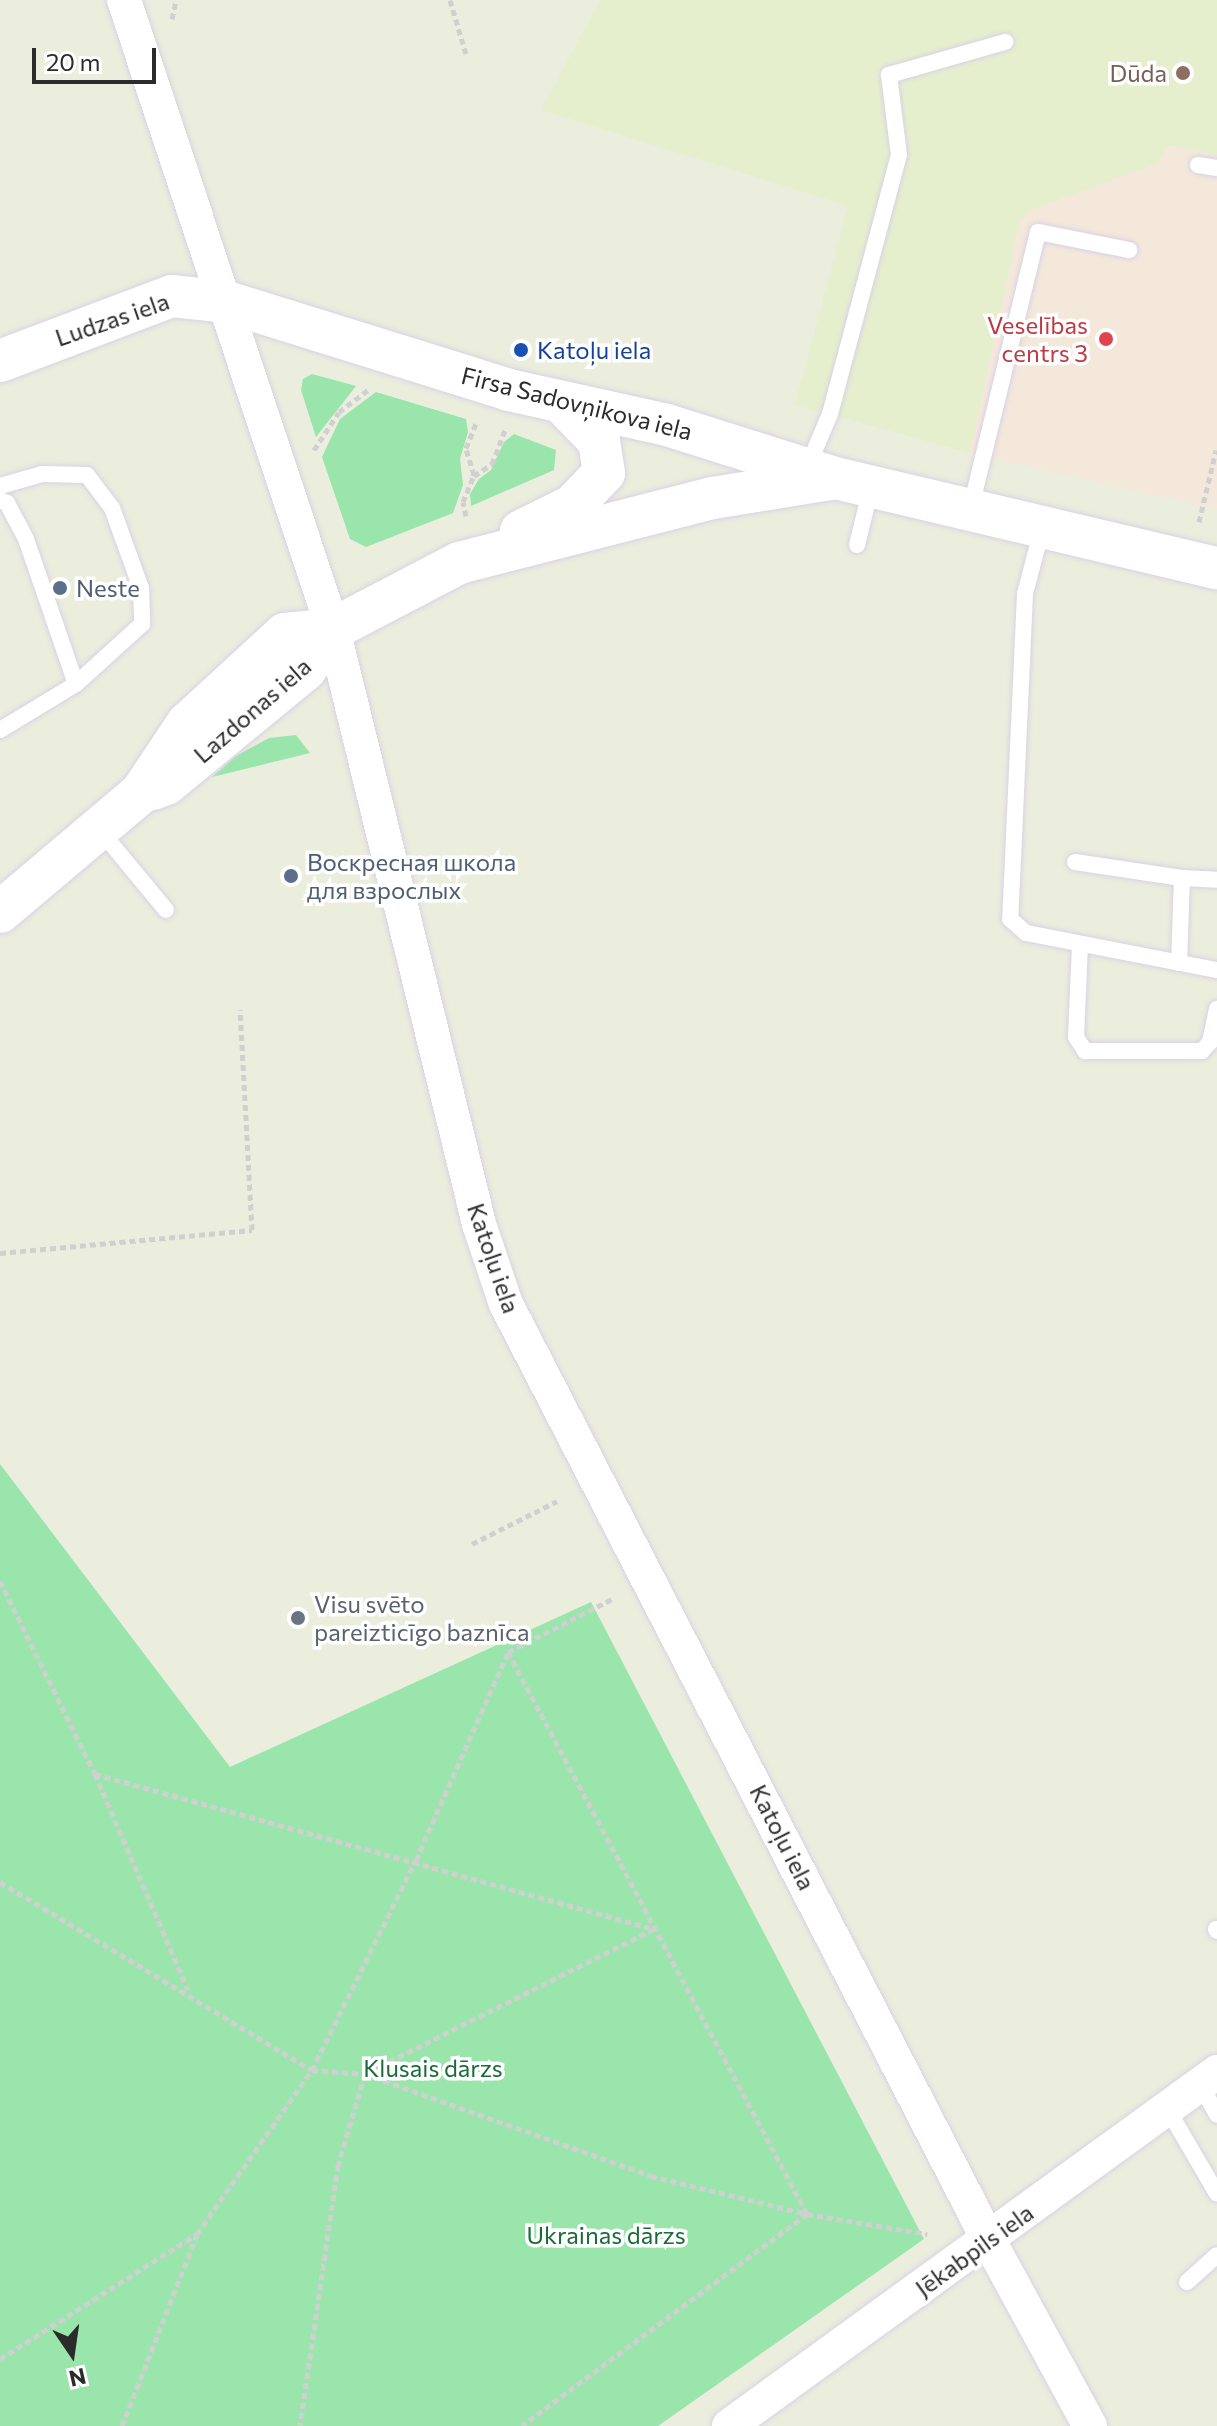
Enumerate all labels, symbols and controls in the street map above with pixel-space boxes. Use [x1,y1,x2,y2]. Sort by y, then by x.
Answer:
scale bar [36,32,160,82]
text: 20 m [46,47,100,76]
place label: Dūda [1110,59,1167,87]
marker: Dūda [1174,64,1192,82]
street label: Ludzas iela [51,286,173,352]
place label: Veselības centrs 3 [987,311,1088,367]
marker: Veselības centrs 3 [1095,328,1117,350]
place label: Katoļu iela [537,336,651,364]
marker: Katoļu iela [512,341,530,359]
street label: Firsa Sadovņikova iela [459,360,695,446]
place label: Neste [76,574,140,602]
marker: Neste [51,579,69,597]
street label: Lazdonas iela [188,651,316,769]
place label: Воскресная школа для взрослых [307,848,516,904]
marker: Воскресная школа для взрослых [282,867,300,885]
street label: Katoļu iela [462,1199,526,1317]
place label: Visu svēto pareizticīgo baznīca [314,1590,529,1646]
marker: Visu svēto pareizticīgo baznīca [289,1609,307,1627]
street label: Katoļu iela [744,1780,822,1894]
park label: Klusais dārzs [363,2054,503,2082]
street label: Jēkabpils iela [909,2198,1039,2302]
park label: Ukrainas dārzs [526,2221,686,2249]
north arrow [32,2314,112,2394]
text: N [66,2363,89,2393]

